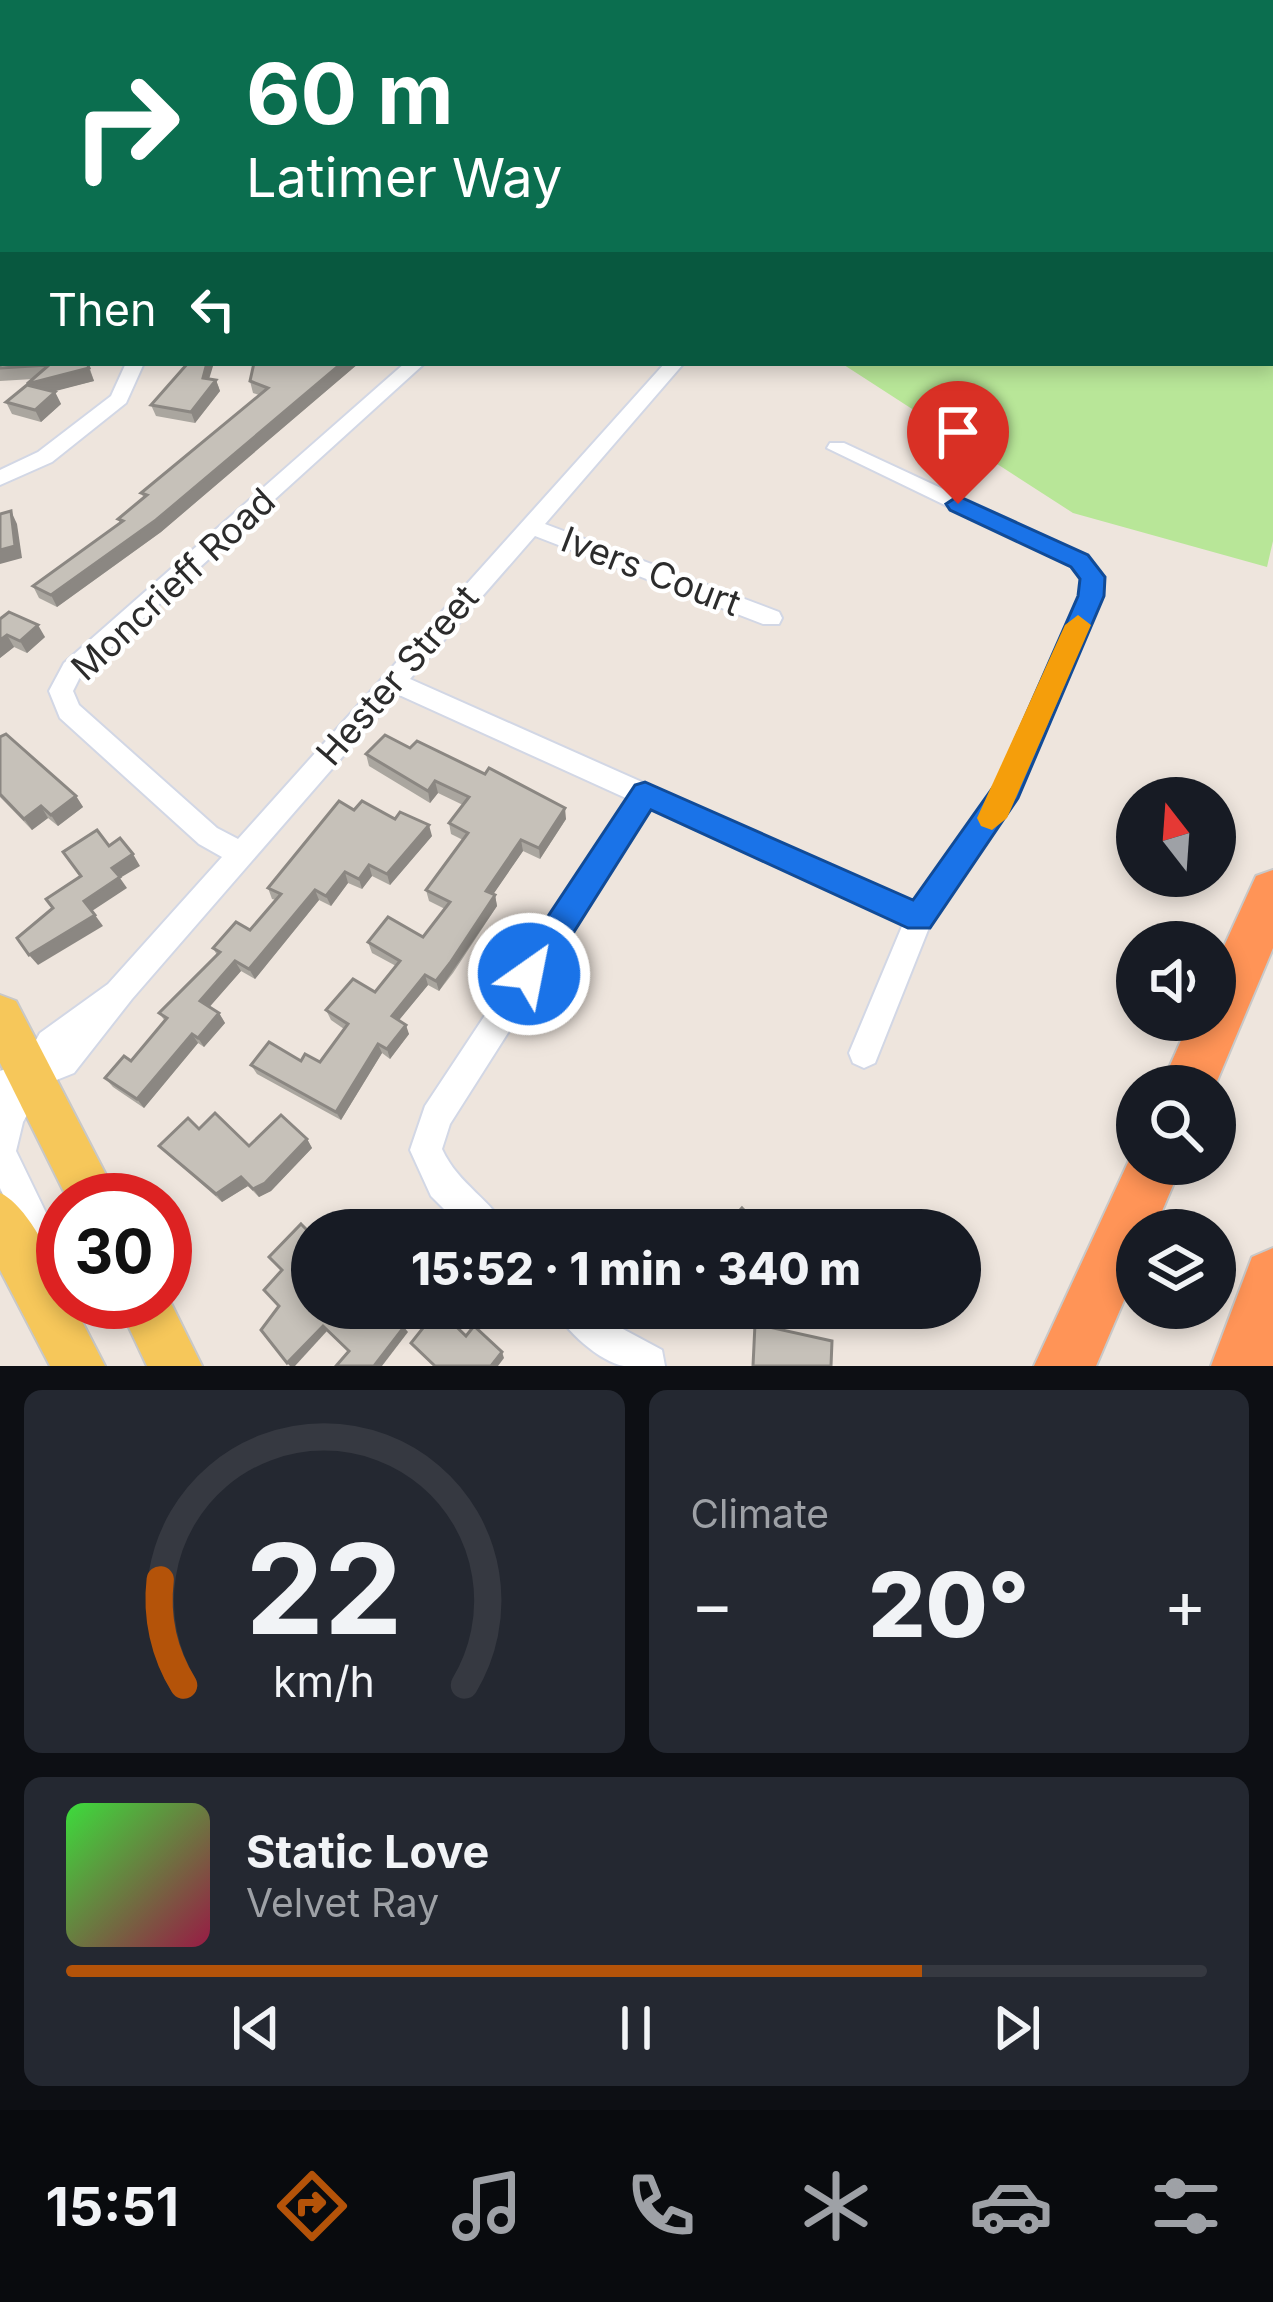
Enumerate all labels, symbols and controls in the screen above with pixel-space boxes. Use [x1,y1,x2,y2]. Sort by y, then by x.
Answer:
text: 60 m [246,43,454,144]
icon: right [48,48,204,204]
text: Latimer Way [246,145,562,210]
icon: left [180,276,246,342]
text: Then [48,282,156,337]
pin [907,381,1009,504]
icon: arrive [925,399,991,465]
street label: Moncrieff Road [62,479,284,689]
street label: Ivers Court [555,517,747,625]
street label: Hester Street [307,576,487,774]
north arrow [1116,777,1236,897]
map controls [1116,777,1236,1329]
position arrow [466,911,592,1037]
button: sound [1116,921,1236,1041]
button: search [1116,1065,1236,1185]
speed limit sign: 30 [36,1173,192,1329]
button: layers [1116,1209,1236,1329]
text: 15:52 · 1 min · 340 m [411,1241,861,1296]
text: Climate [691,1490,829,1537]
text: 22 [246,1513,403,1664]
text: 20° [868,1550,1029,1659]
text: − [691,1564,734,1644]
text: + [1163,1564,1207,1644]
text: km/h [273,1654,375,1706]
text: Static Love [246,1824,489,1879]
text: Velvet Ray [246,1879,439,1926]
icon: previous [223,1995,289,2061]
icon: pause [603,1995,669,2061]
icon: next [984,1995,1050,2061]
icon: directions [270,2164,354,2248]
icon: music [445,2164,529,2248]
icon: phone [619,2164,703,2248]
icon: climate [794,2164,878,2248]
icon: car [969,2164,1053,2248]
icon: filters [1144,2164,1228,2248]
text: 15:51 [45,2174,179,2239]

